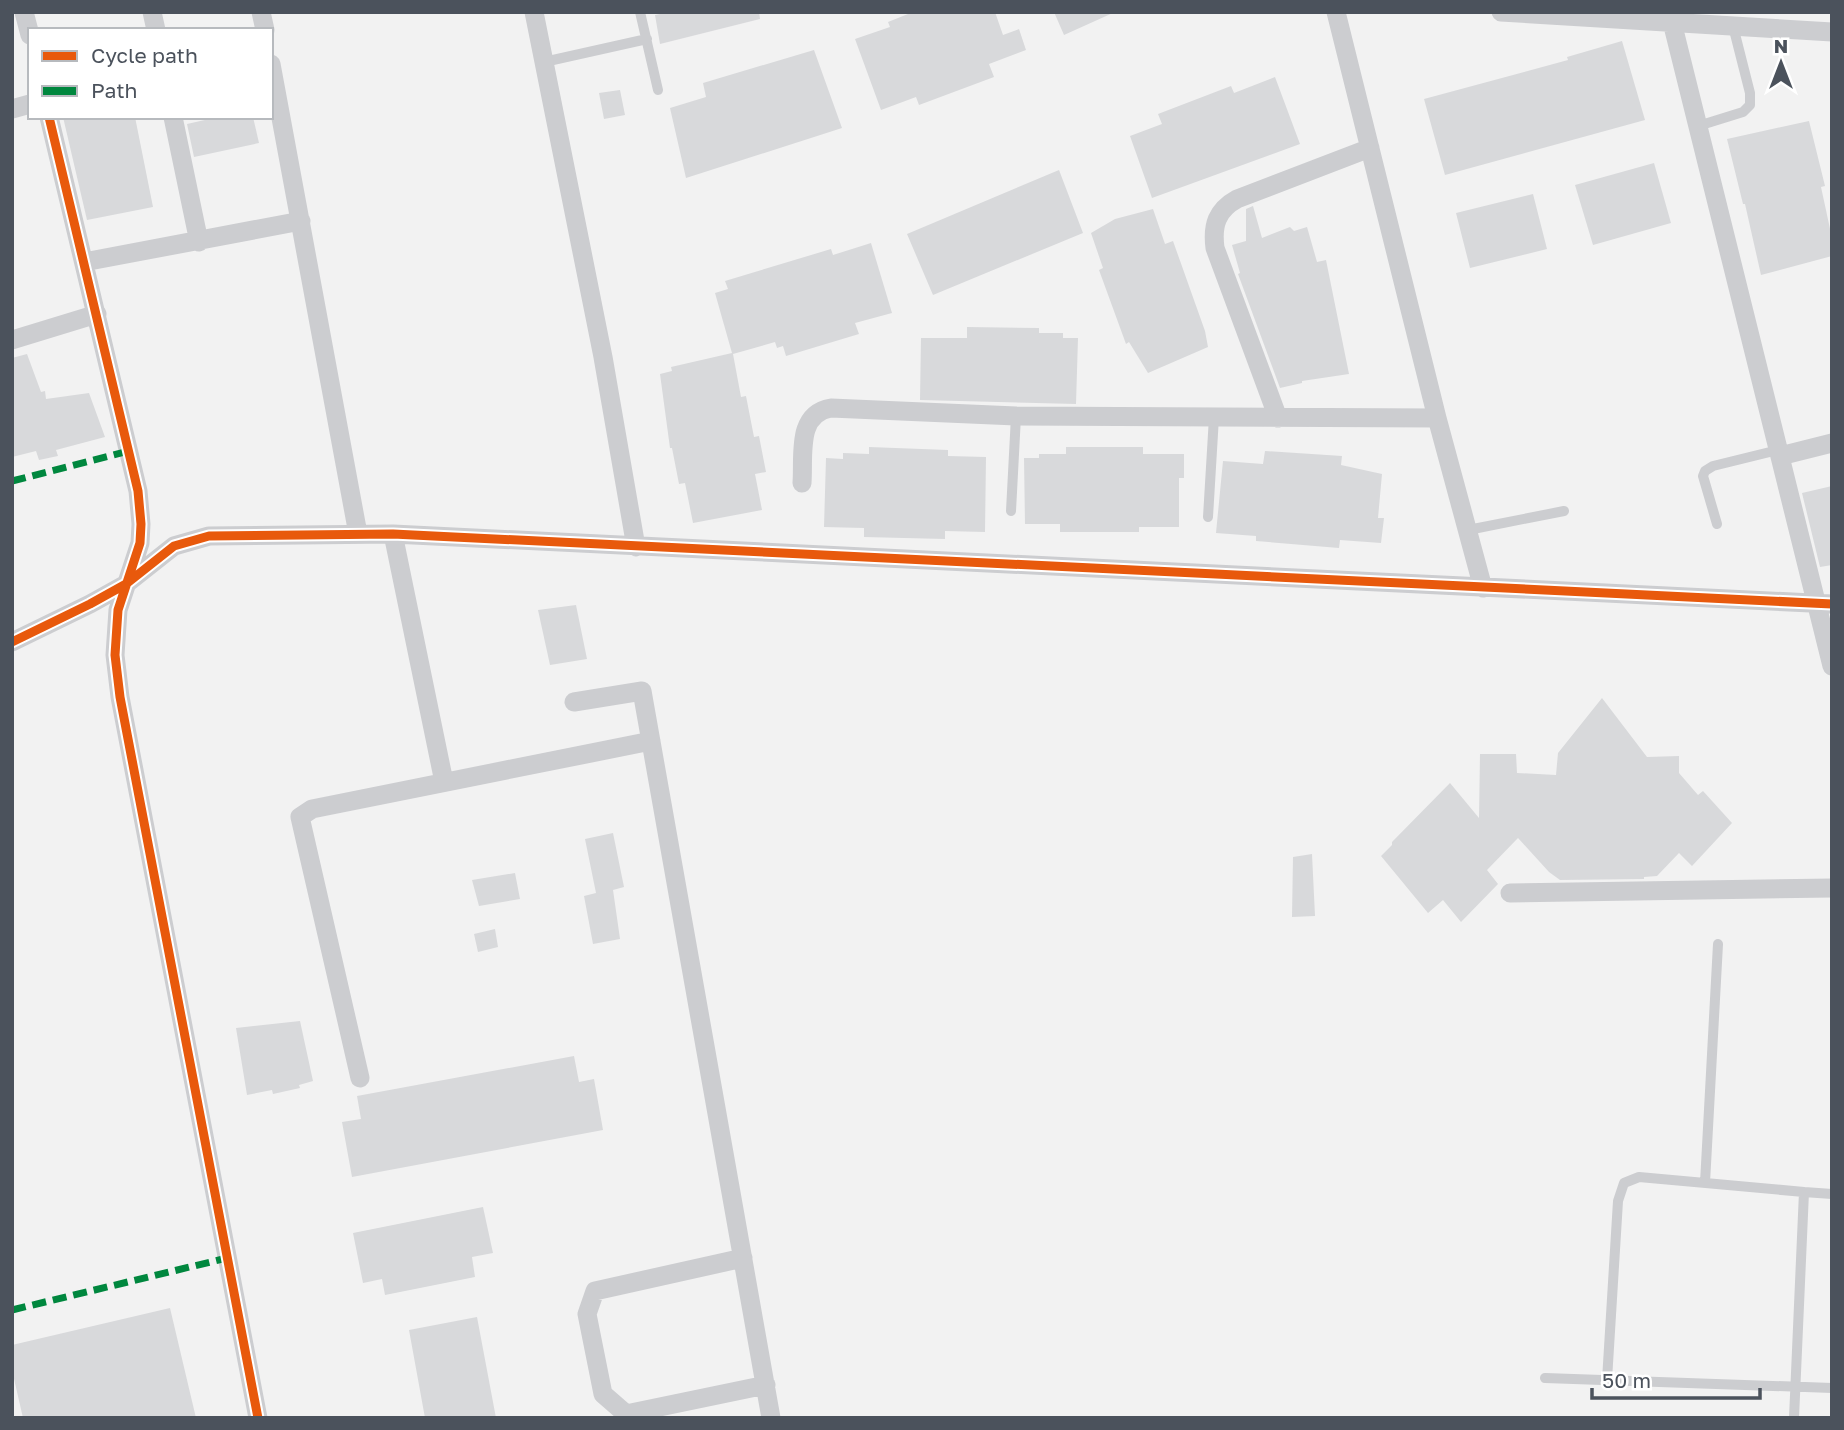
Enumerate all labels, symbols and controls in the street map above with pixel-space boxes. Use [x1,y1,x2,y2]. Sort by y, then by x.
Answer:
legend [28,28,273,119]
north arrow [1746,28,1816,98]
text: N [1774,34,1788,57]
text: Cycle path [91,42,198,68]
text: Path [91,77,138,103]
scale bar [1592,1356,1760,1400]
text: 50 m [1602,1367,1651,1393]

